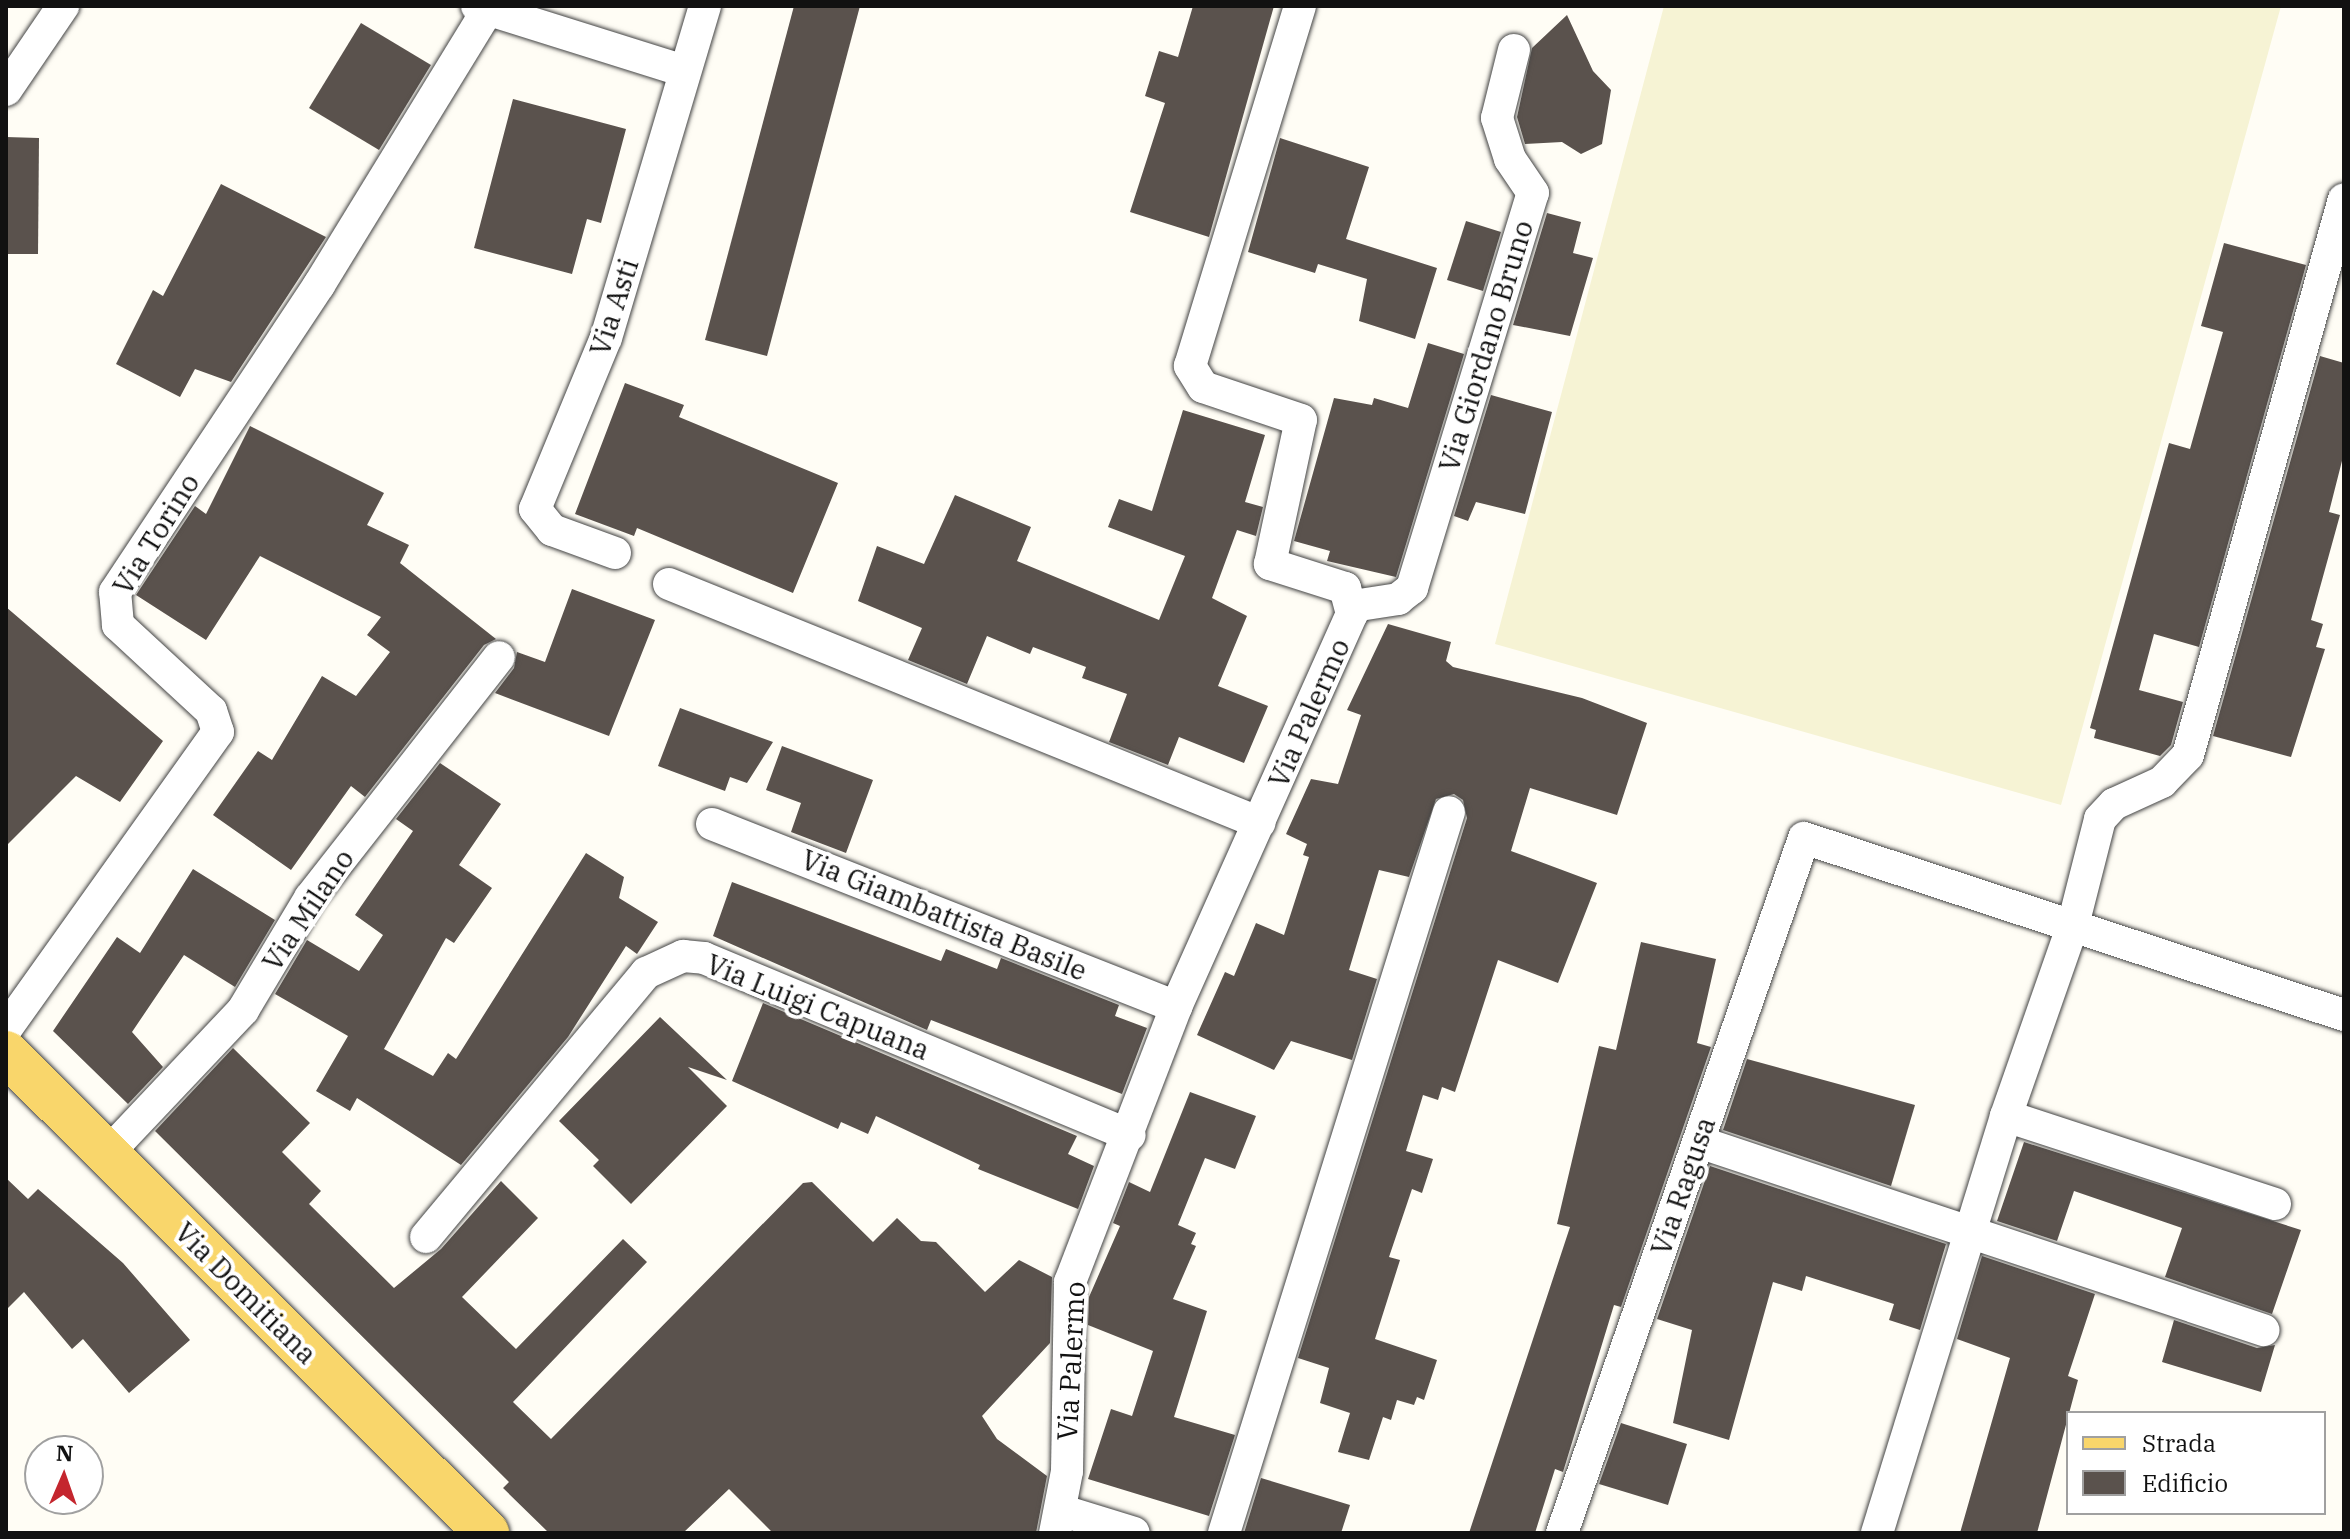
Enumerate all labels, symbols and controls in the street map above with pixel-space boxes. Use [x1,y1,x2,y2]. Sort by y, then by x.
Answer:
street label: Via Giordano Bruno [1432,216,1540,476]
street label: Via Asti [583,254,645,360]
street label: Via Torino [106,467,206,601]
street label: Via Palermo [1261,633,1357,793]
street label: Via Giambattista Basile [796,842,1092,988]
street label: Via Milano [255,843,361,977]
street label: Via Luigi Capuana [701,947,935,1067]
street label: Via Ragusa [1644,1112,1722,1260]
street label: Via Domitiana [168,1215,324,1371]
street label: Via Palermo [1050,1281,1092,1441]
legend [2066,1411,2326,1515]
text: Strada [2142,1427,2216,1459]
north arrow [24,1435,104,1515]
text: N [56,1438,74,1467]
text: Edificio [2142,1467,2228,1499]

